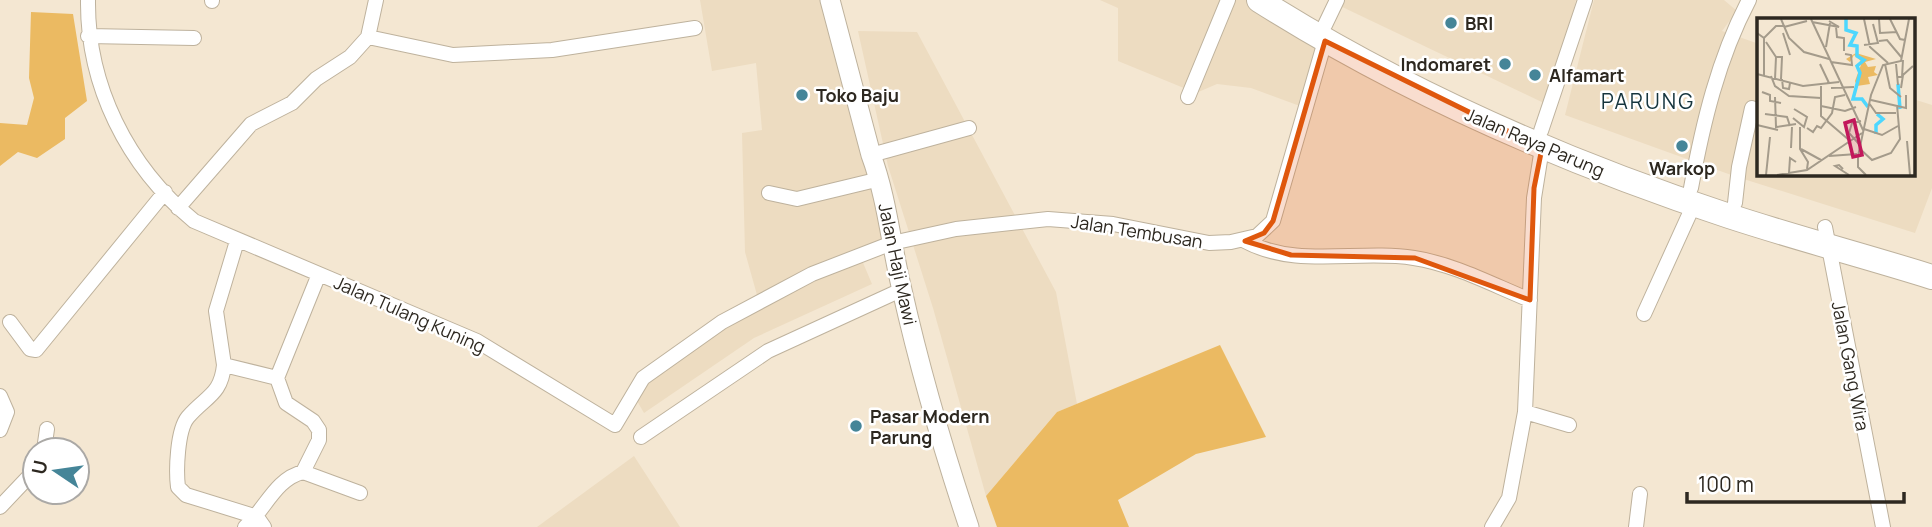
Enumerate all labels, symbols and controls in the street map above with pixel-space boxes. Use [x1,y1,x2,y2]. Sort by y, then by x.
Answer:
place label: BRI [1465,11,1493,35]
marker: BRI [1443,15,1459,31]
inset map [1757,18,1914,175]
place label: Indomaret [1400,52,1491,76]
marker: Indomaret [1497,56,1513,72]
place label: Alfamart [1549,63,1625,87]
marker: Alfamart [1527,67,1543,83]
place label: Toko Baju [816,83,899,107]
marker: Toko Baju [794,87,810,103]
district label: PARUNG [1601,87,1695,115]
street label: Jalan Raya Parung [1462,102,1608,182]
marker: Warkop [1674,138,1690,154]
place label: Warkop [1649,156,1715,180]
street label: Jalan Haji Mawi [873,201,923,327]
street label: Jalan Tembusan [1069,209,1205,253]
street label: Jalan Tulang Kuning [330,270,490,358]
street label: Jalan Gang Wira [1827,299,1875,433]
place label: Pasar Modern Parung [870,404,989,449]
marker: Pasar Modern Parung [848,418,864,434]
north arrow [21,436,91,506]
text: U [25,458,54,477]
scale bar [1687,461,1904,505]
text: 100 m [1698,470,1754,498]

